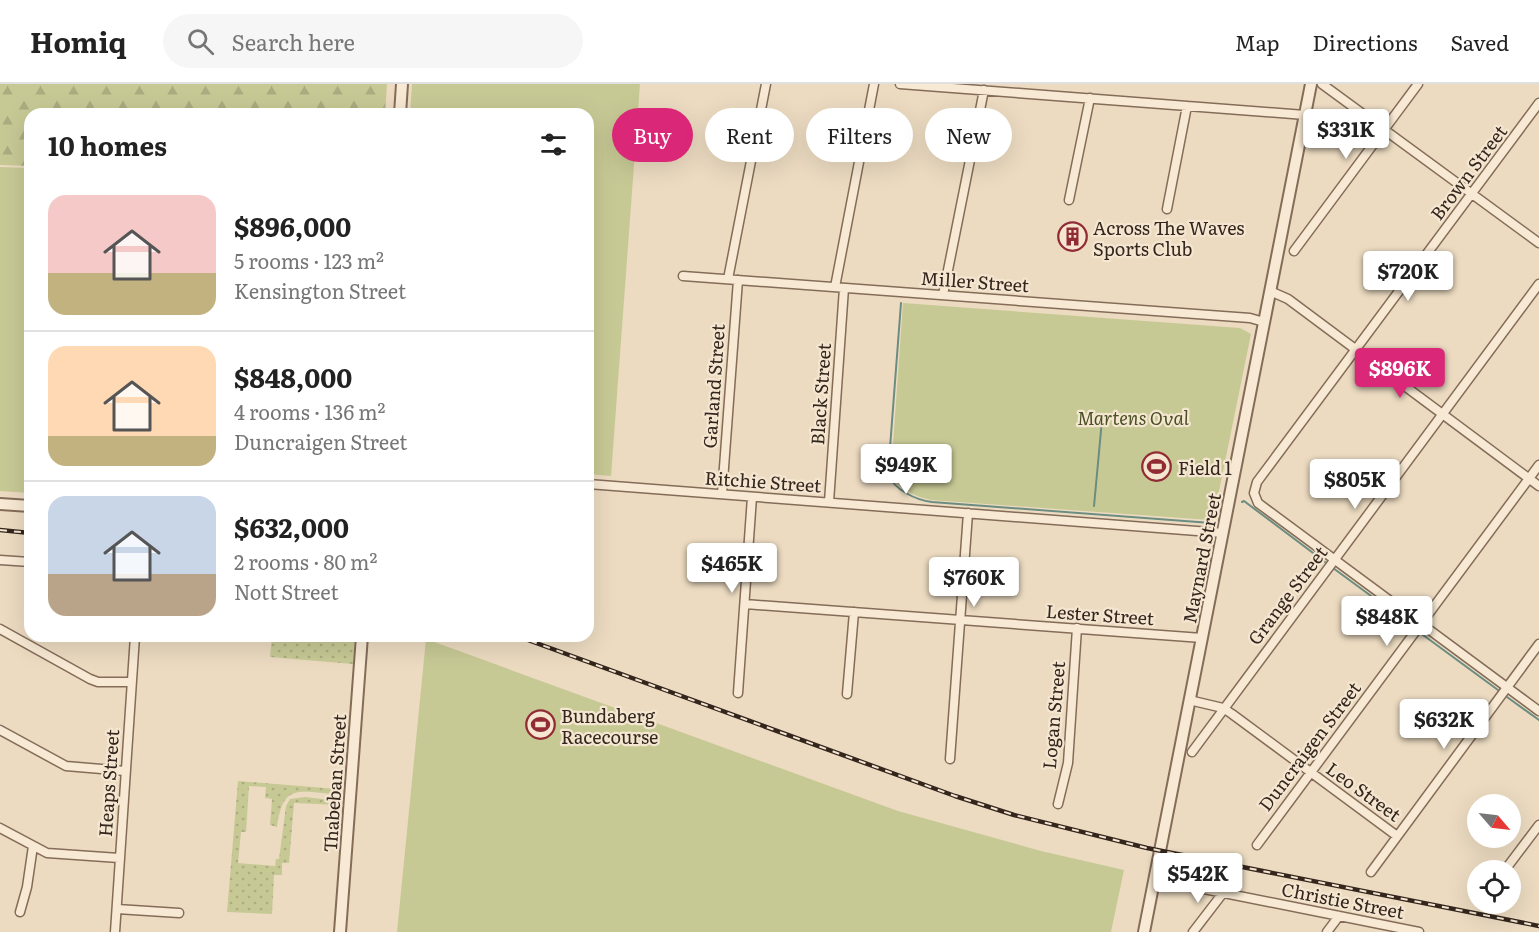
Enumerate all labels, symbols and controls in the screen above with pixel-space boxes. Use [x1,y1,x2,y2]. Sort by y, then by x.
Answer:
search box [163,14,583,68]
text: Homiq [30,20,127,62]
icon: search [184,25,217,58]
text: Search here [232,25,355,58]
text: Map [1235,26,1280,57]
text: Directions [1313,26,1418,57]
text: Saved [1451,26,1509,57]
chip: Buy [612,108,693,162]
chip: Rent [705,108,794,162]
chip: Filters [806,108,913,162]
chip: New [925,108,1012,162]
pin: $331K [1304,109,1388,160]
text: $331K [1317,113,1375,143]
street label: Brown Street [1423,118,1513,225]
text: 10 homes [48,125,167,164]
icon: filters [537,128,570,161]
text: $896,000 [234,206,351,245]
place label: Across The Waves Sports Club [1093,214,1244,262]
icon: home [96,219,168,291]
building icon: Across The Waves Sports Club [1056,221,1088,253]
text: 5 rooms · 123 m² [234,245,384,275]
pin: $720K [1366,251,1450,302]
text: $720K [1377,255,1439,285]
street label: Miller Street [920,264,1031,298]
text: Kensington Street [234,275,406,305]
street label: Garland Street [695,322,731,449]
street label: Black Street [803,341,837,446]
pin: $896K [1358,348,1442,399]
text: $896K [1369,352,1431,382]
text: $848,000 [234,357,352,396]
icon: home [96,370,168,442]
text: 4 rooms · 136 m² [234,396,385,426]
park label: Martens Oval [1077,404,1190,431]
text: Duncraigen Street [234,426,407,456]
pin: $949K [864,444,948,495]
text: $949K [875,448,937,478]
sports icon: Field 1 [1141,451,1173,483]
place label: Field 1 [1178,454,1232,481]
pin: $805K [1313,459,1397,510]
street label: Ritchie Street [704,463,823,499]
text: $805K [1324,463,1386,493]
street label: Maynard Street [1175,490,1227,626]
text: $632,000 [234,507,349,546]
icon: home [96,520,168,592]
street label: Grange Street [1241,539,1334,650]
pin: $465K [690,543,774,594]
text: 2 rooms · 80 m² [234,546,377,576]
text: $465K [701,547,763,577]
pin: $760K [932,557,1016,608]
text: $760K [943,561,1005,591]
text: Nott Street [234,576,339,606]
pin: $848K [1345,596,1429,647]
street label: Lester Street [1045,597,1156,631]
text: $848K [1355,600,1419,630]
street label: Logan Street [1035,659,1071,770]
street label: Duncraigen Street [1251,675,1367,816]
pin: $632K [1402,699,1486,750]
place label: Bundaberg Racecourse [561,702,658,750]
text: $632K [1414,703,1474,733]
sports icon: Bundaberg Racecourse [524,709,556,741]
street label: Thabeban Street [316,712,352,853]
street label: Heaps Street [91,728,125,838]
street label: Leo Street [1321,755,1407,828]
north arrow [1467,794,1521,848]
map controls [1467,794,1521,914]
pin: $542K [1156,853,1240,904]
text: $542K [1167,857,1229,887]
button: locate [1467,860,1521,914]
street label: Christie Street [1279,875,1407,925]

